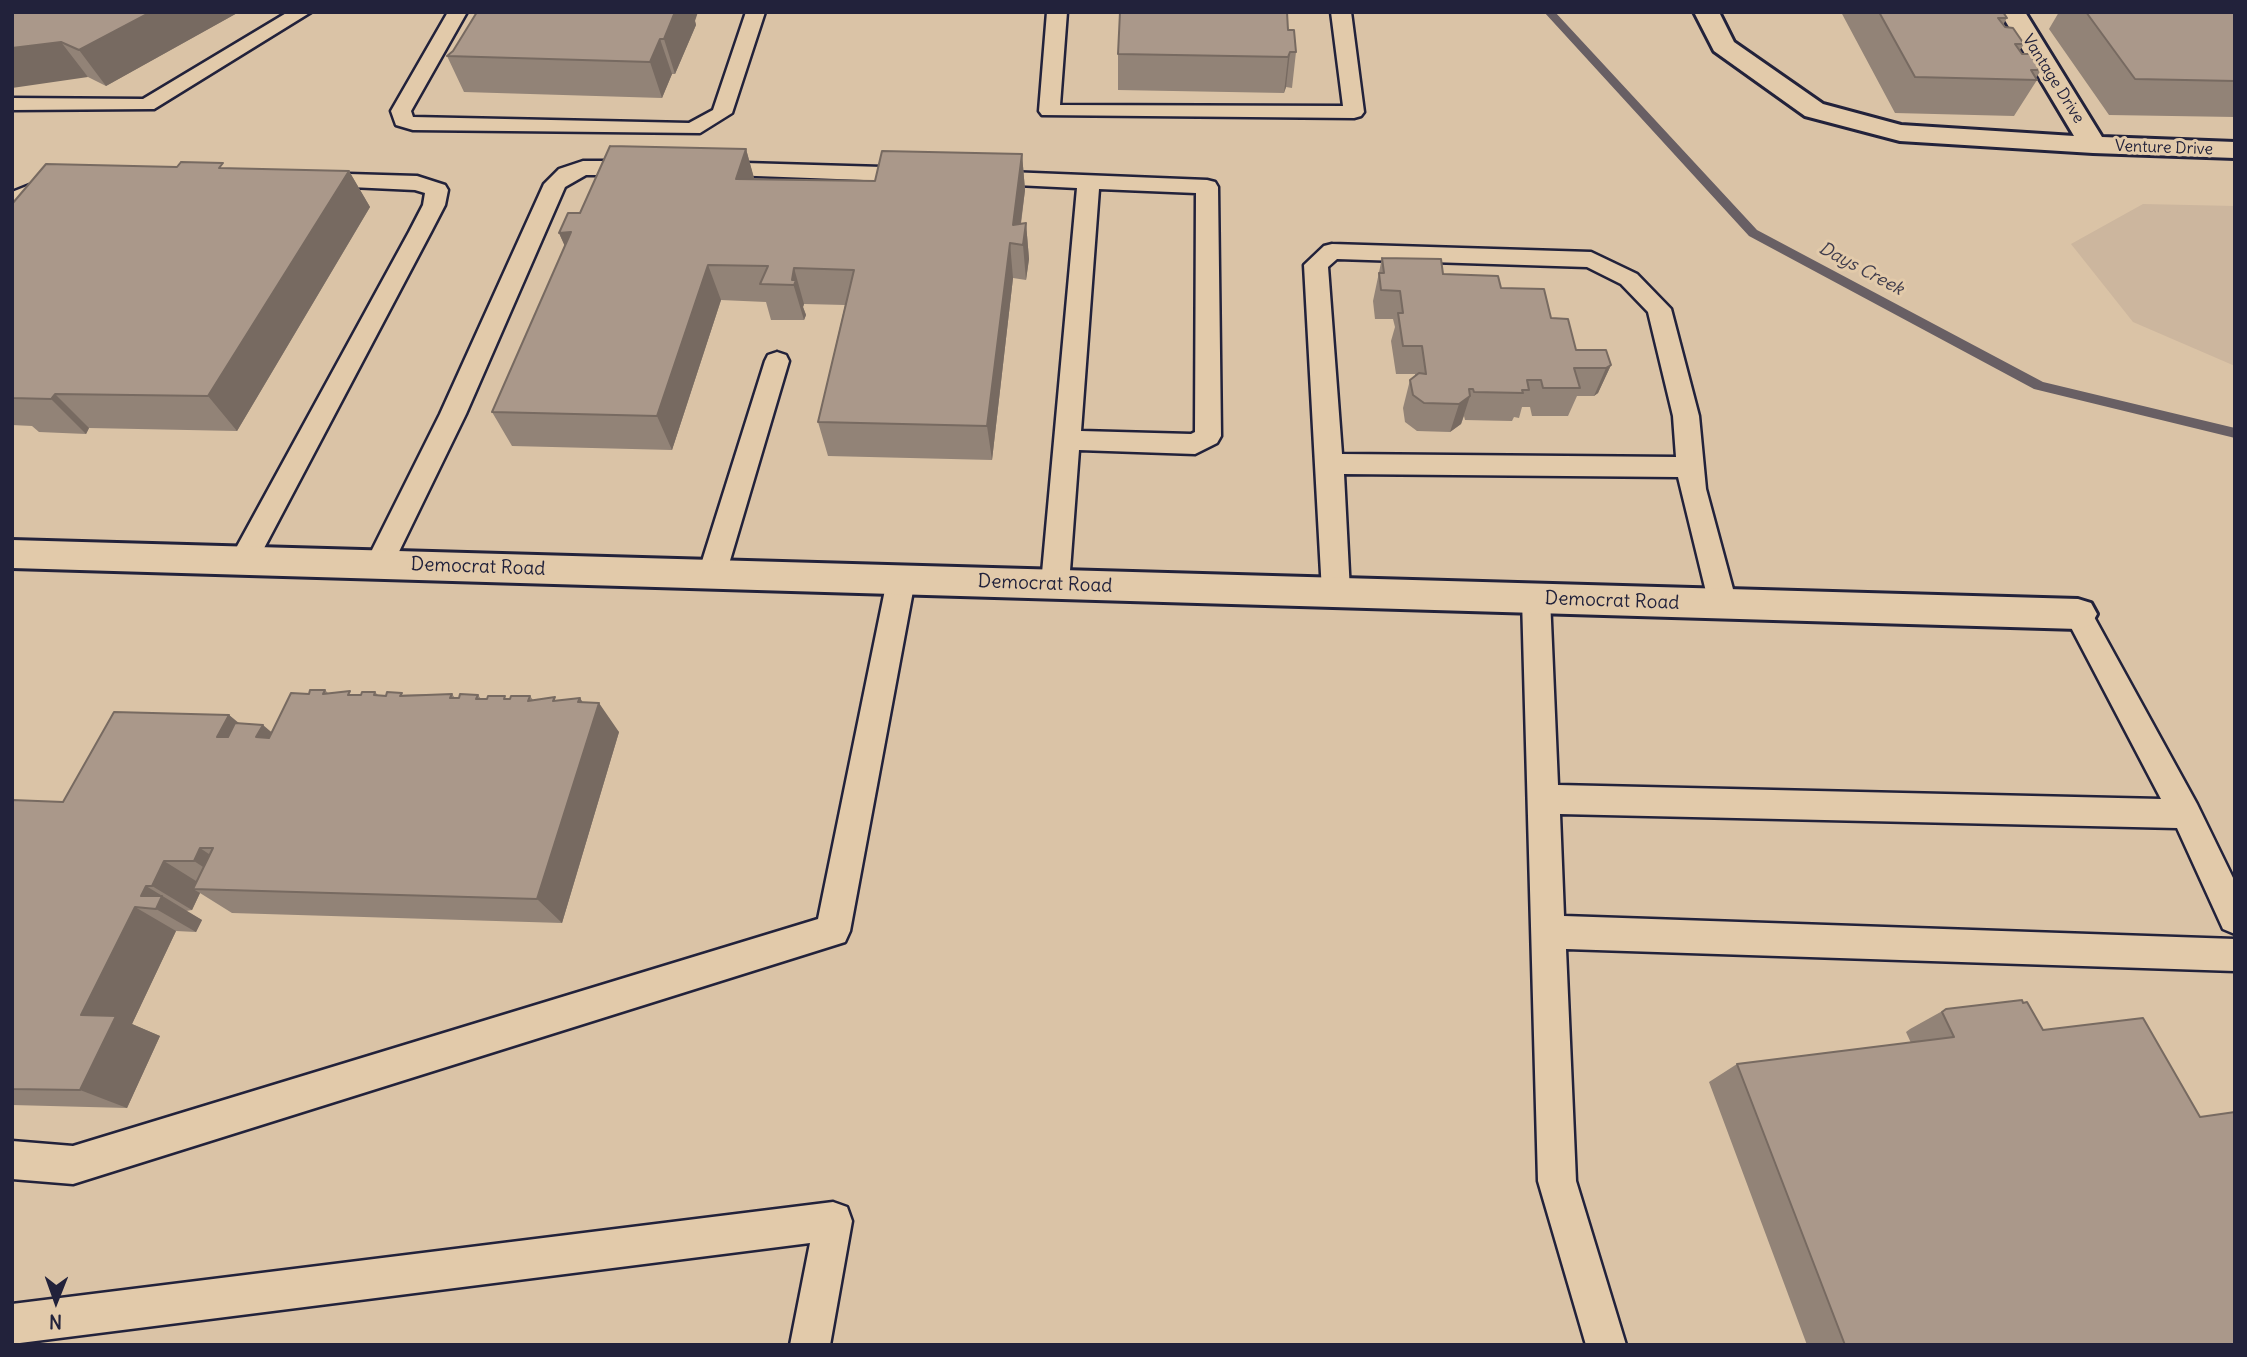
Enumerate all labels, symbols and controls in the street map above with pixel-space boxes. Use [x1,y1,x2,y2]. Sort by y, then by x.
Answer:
street label: Vantage Drive [2018,31,2088,127]
street label: Venture Drive [2115,137,2213,159]
water label: Days Creek [1815,238,1907,300]
street label: Democrat Road [410,553,546,581]
street label: Democrat Road [977,570,1113,598]
street label: Democrat Road [1544,587,1680,615]
north arrow [21,1266,91,1336]
text: N [49,1310,62,1334]

